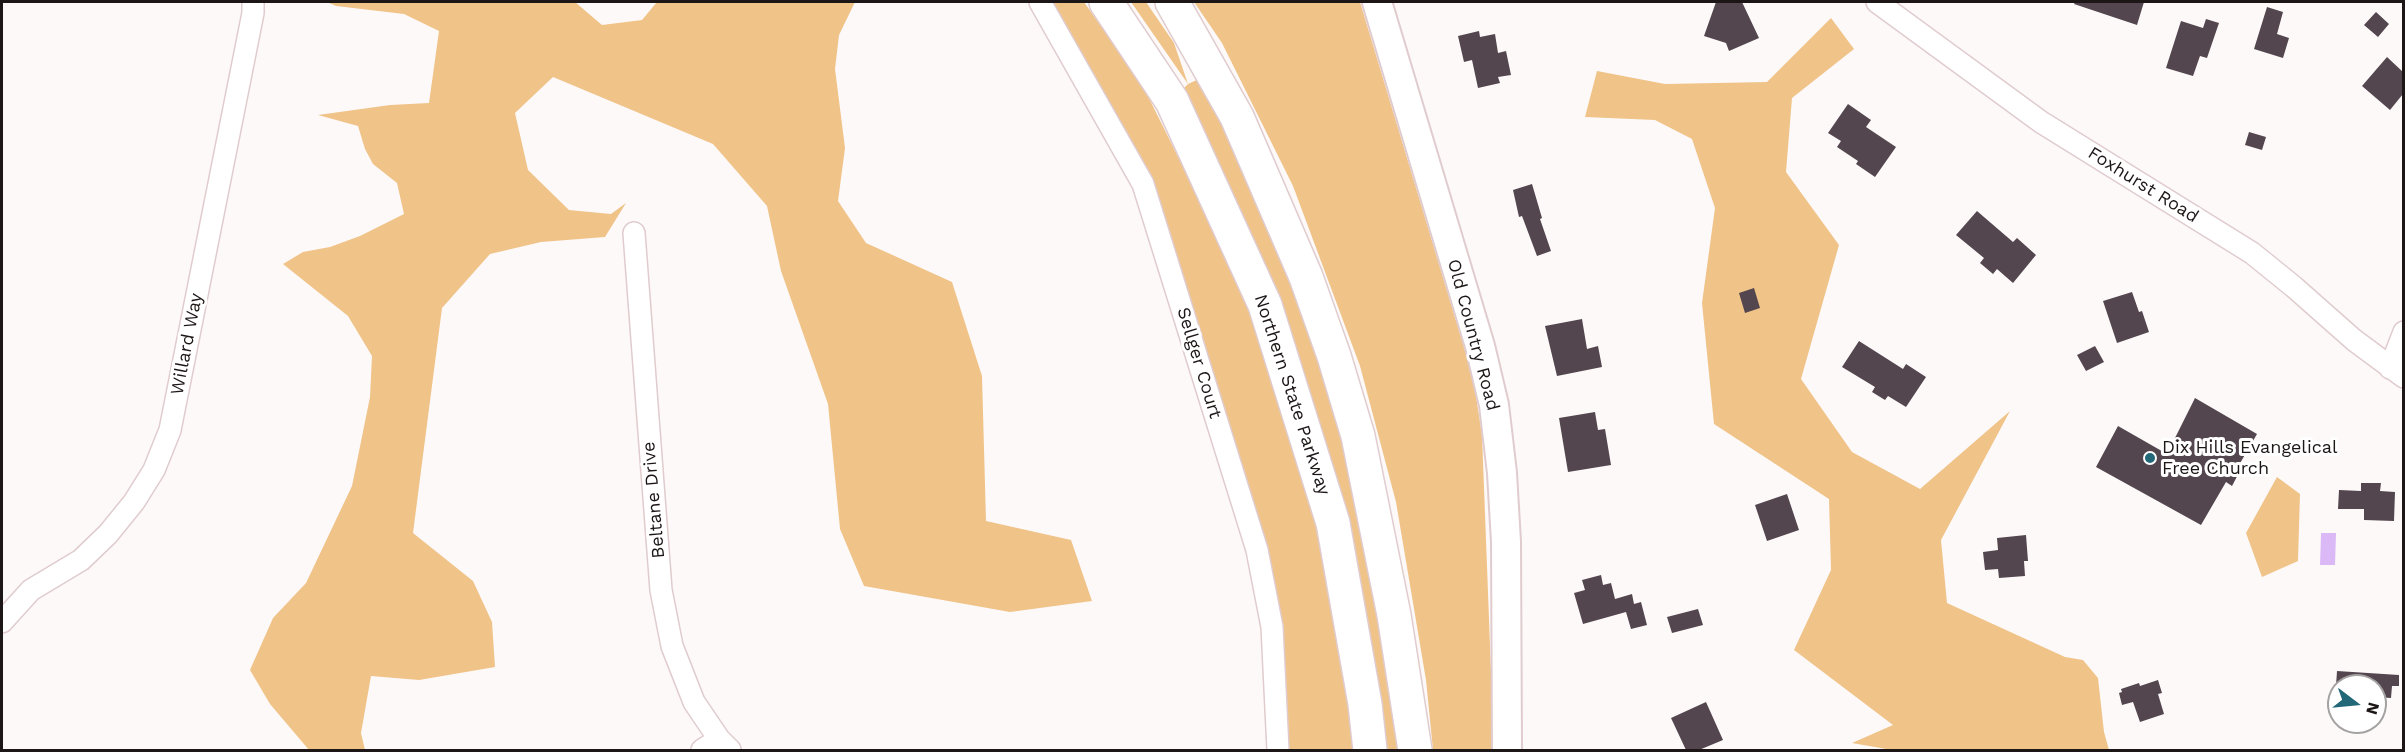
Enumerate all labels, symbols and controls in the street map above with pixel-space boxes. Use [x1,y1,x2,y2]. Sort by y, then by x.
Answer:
street label: Foxhurst Road [2084,142,2202,228]
street label: Old Country Road [1442,257,1504,413]
street label: Willard Way [167,291,207,397]
street label: Northern State Parkway [1249,292,1335,498]
street label: Sellger Court [1172,305,1226,421]
place label: Dix Hills Evangelical Free Church [2162,437,2337,480]
street label: Beltane Drive [638,441,670,559]
marker: Dix Hills Evangelical Free Church [2143,451,2157,465]
north arrow [2327,674,2387,734]
text: N [2362,700,2384,717]

